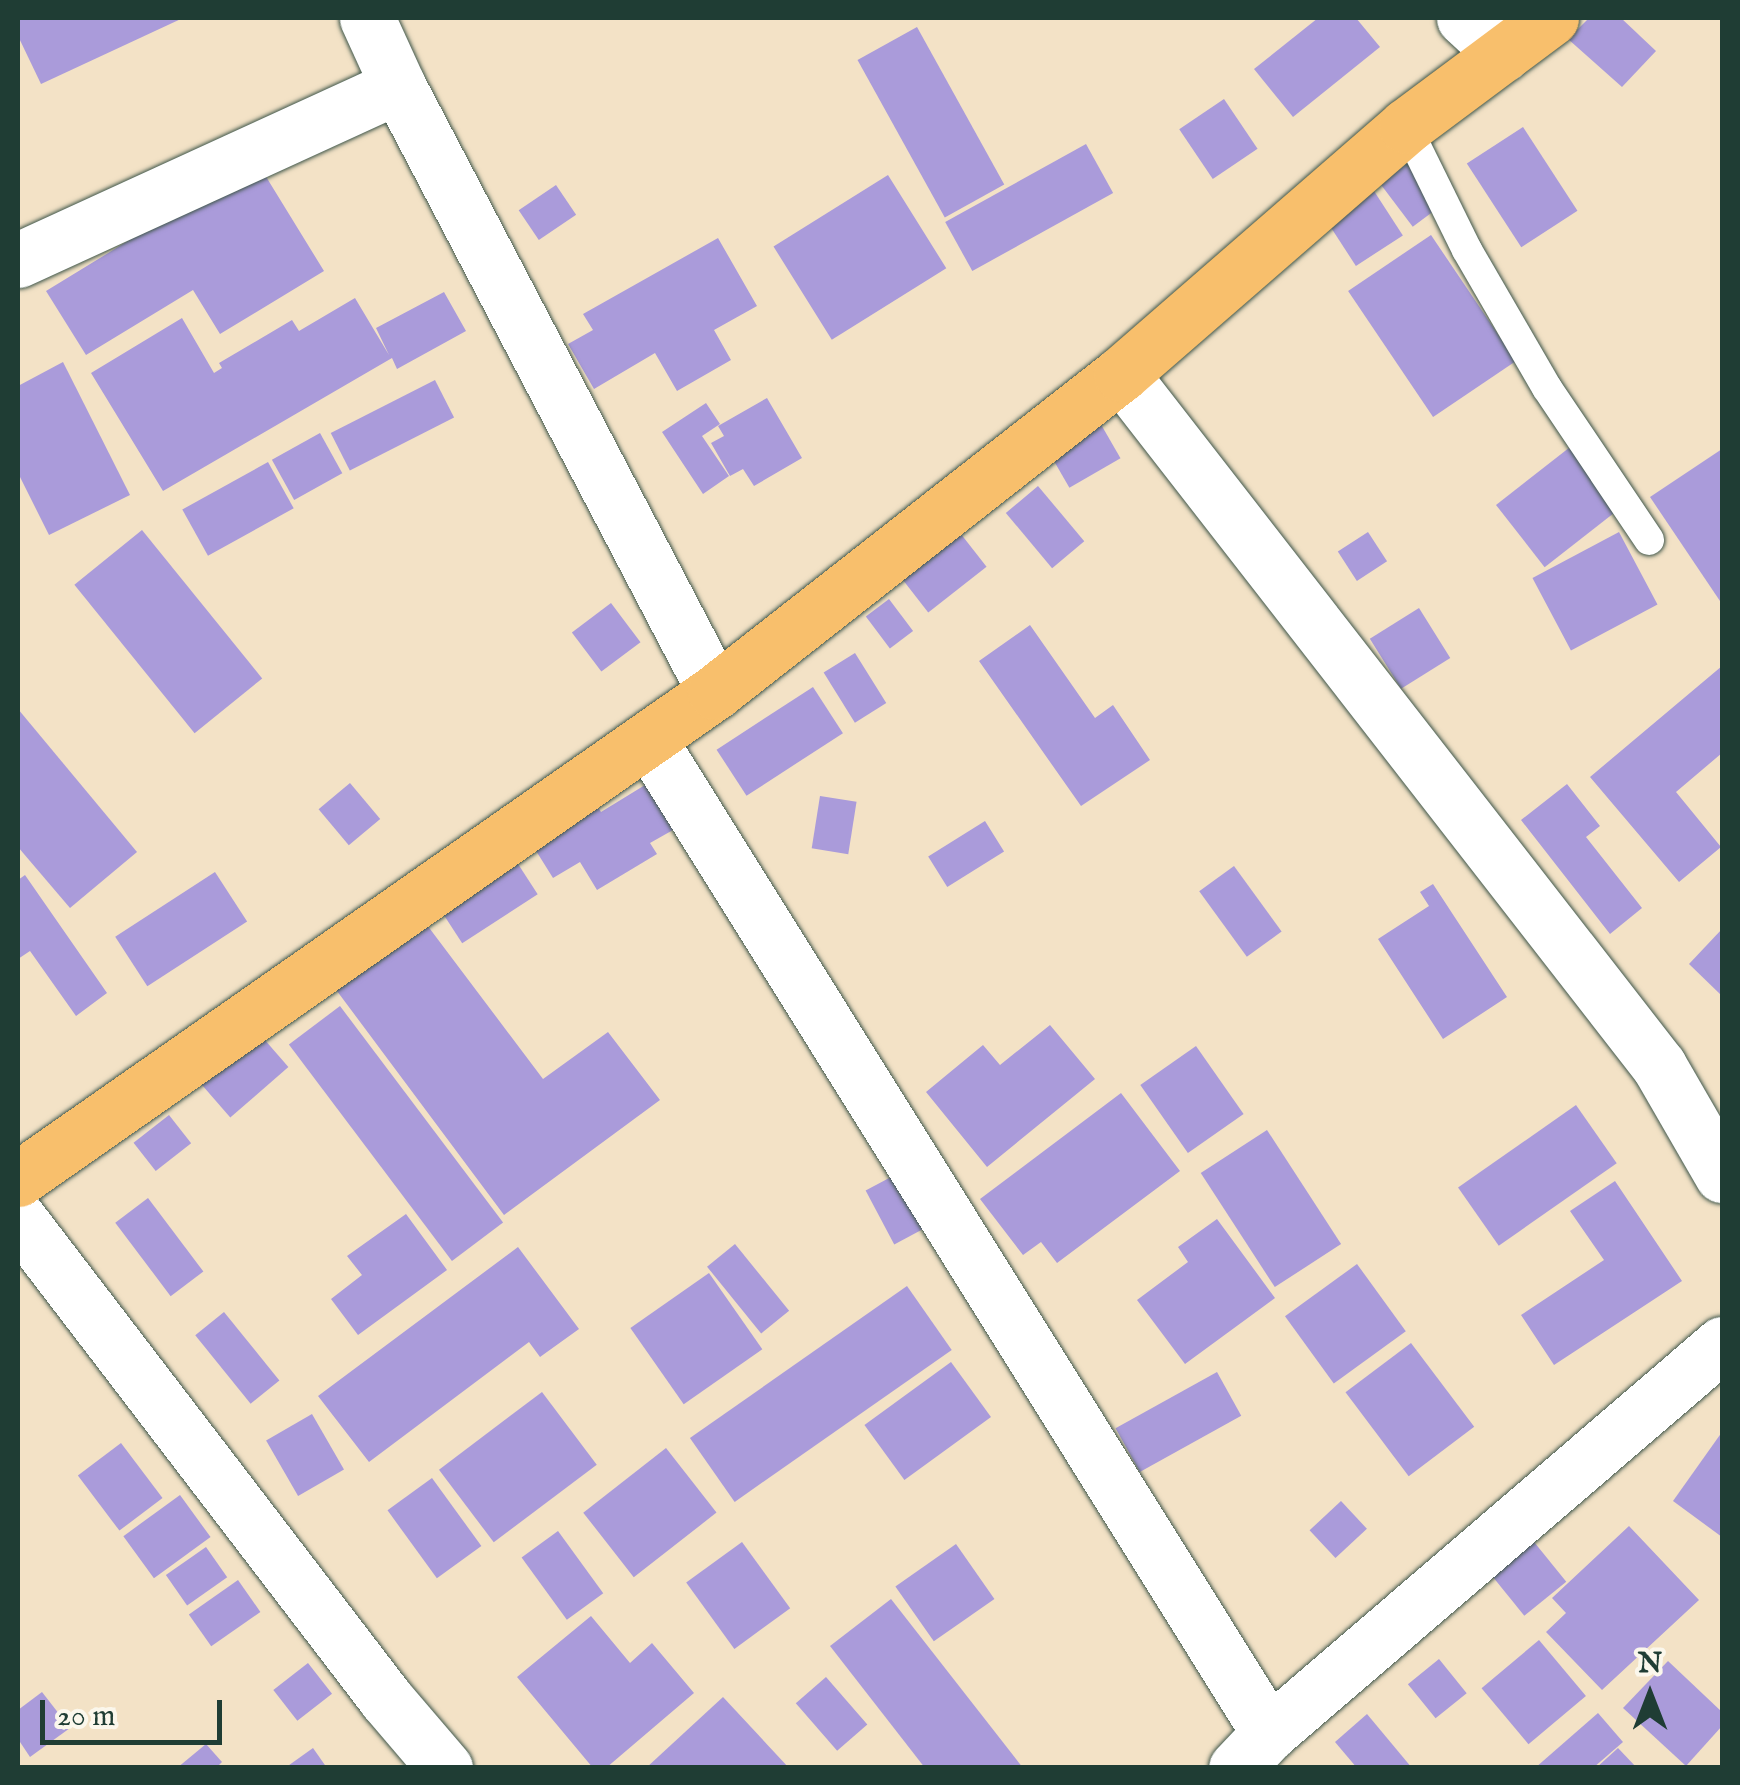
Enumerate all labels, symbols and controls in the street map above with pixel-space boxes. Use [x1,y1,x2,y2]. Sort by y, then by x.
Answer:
north arrow [1600,1645,1700,1745]
text: N [1638,1647,1662,1682]
scale bar [45,1680,228,1742]
text: 20 m [57,1698,116,1736]

